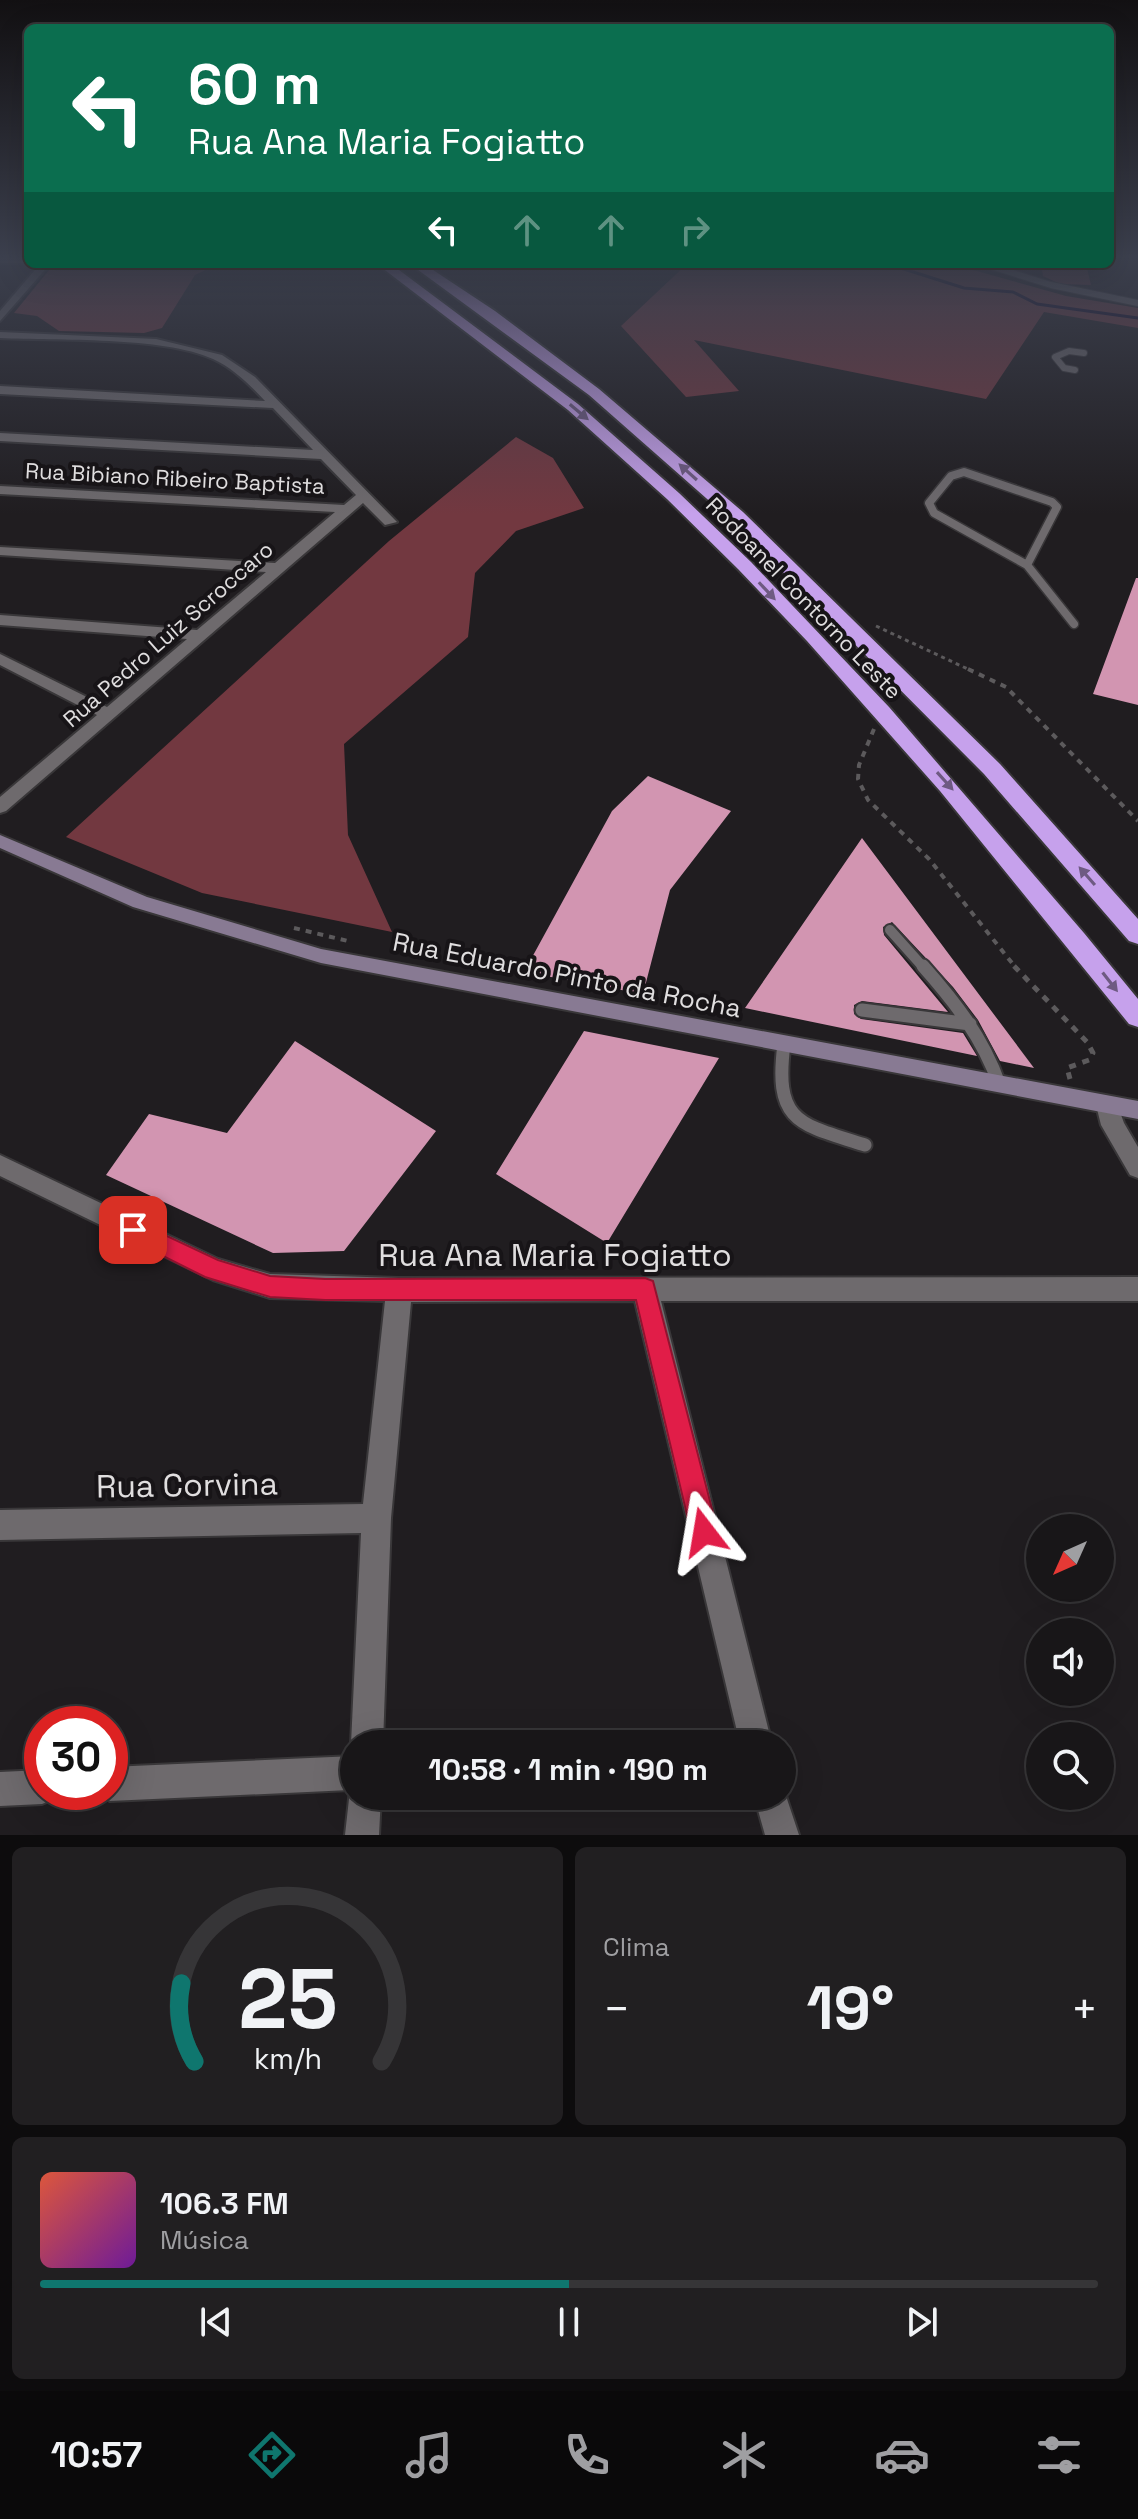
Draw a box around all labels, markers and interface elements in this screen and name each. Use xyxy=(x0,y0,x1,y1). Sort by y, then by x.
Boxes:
text: 60 m xyxy=(188,49,321,120)
icon: left xyxy=(56,56,160,160)
text: Rua Ana Maria Fogiatto xyxy=(188,119,586,165)
icon: left xyxy=(421,208,465,252)
icon: ahead xyxy=(505,208,549,252)
icon: ahead xyxy=(589,208,633,252)
icon: right xyxy=(673,208,717,252)
one-way arrow xyxy=(569,404,589,420)
street label: Rua Bibiano Ribeiro Baptista xyxy=(24,456,326,500)
one-way arrow xyxy=(679,464,699,481)
street label: Rodoanel Contorno Leste xyxy=(700,491,908,705)
street label: Rua Pedro Luiz Scroccaro xyxy=(57,535,279,733)
one-way arrow xyxy=(758,582,776,601)
one-way arrow xyxy=(936,771,953,791)
one-way arrow xyxy=(1079,866,1096,886)
street label: Rua Eduardo Pinto da Rocha xyxy=(390,925,744,1025)
one-way arrow xyxy=(1101,972,1118,992)
pin xyxy=(99,1196,167,1264)
icon: arrive xyxy=(111,1208,155,1252)
street label: Rua Ana Maria Fogiatto xyxy=(378,1235,732,1275)
street label: Rua Corvina xyxy=(96,1463,278,1507)
position arrow xyxy=(662,1490,746,1574)
north arrow xyxy=(1026,1514,1114,1602)
map controls xyxy=(1026,1514,1114,1810)
button: sound xyxy=(1026,1618,1114,1706)
speed limit sign: 30 xyxy=(24,1706,128,1810)
button: search xyxy=(1026,1722,1114,1810)
text: 10:58 · 1 min · 190 m xyxy=(428,1750,708,1789)
text: Clima xyxy=(603,1930,670,1964)
text: 25 xyxy=(238,1946,337,2052)
text: 19° xyxy=(807,1970,894,2047)
text: − xyxy=(603,1981,630,2037)
text: + xyxy=(1071,1981,1098,2037)
text: km/h xyxy=(253,2041,322,2077)
text: 106.3 FM xyxy=(160,2184,289,2223)
text: Música xyxy=(160,2223,249,2257)
icon: previous xyxy=(194,2300,238,2344)
icon: pause xyxy=(547,2300,591,2344)
icon: next xyxy=(900,2300,944,2344)
icon: directions xyxy=(244,2427,300,2483)
icon: music xyxy=(401,2427,457,2483)
icon: phone xyxy=(559,2427,615,2483)
icon: climate xyxy=(716,2427,772,2483)
icon: car xyxy=(874,2427,930,2483)
icon: filters xyxy=(1031,2427,1087,2483)
text: 10:57 xyxy=(51,2432,142,2478)

